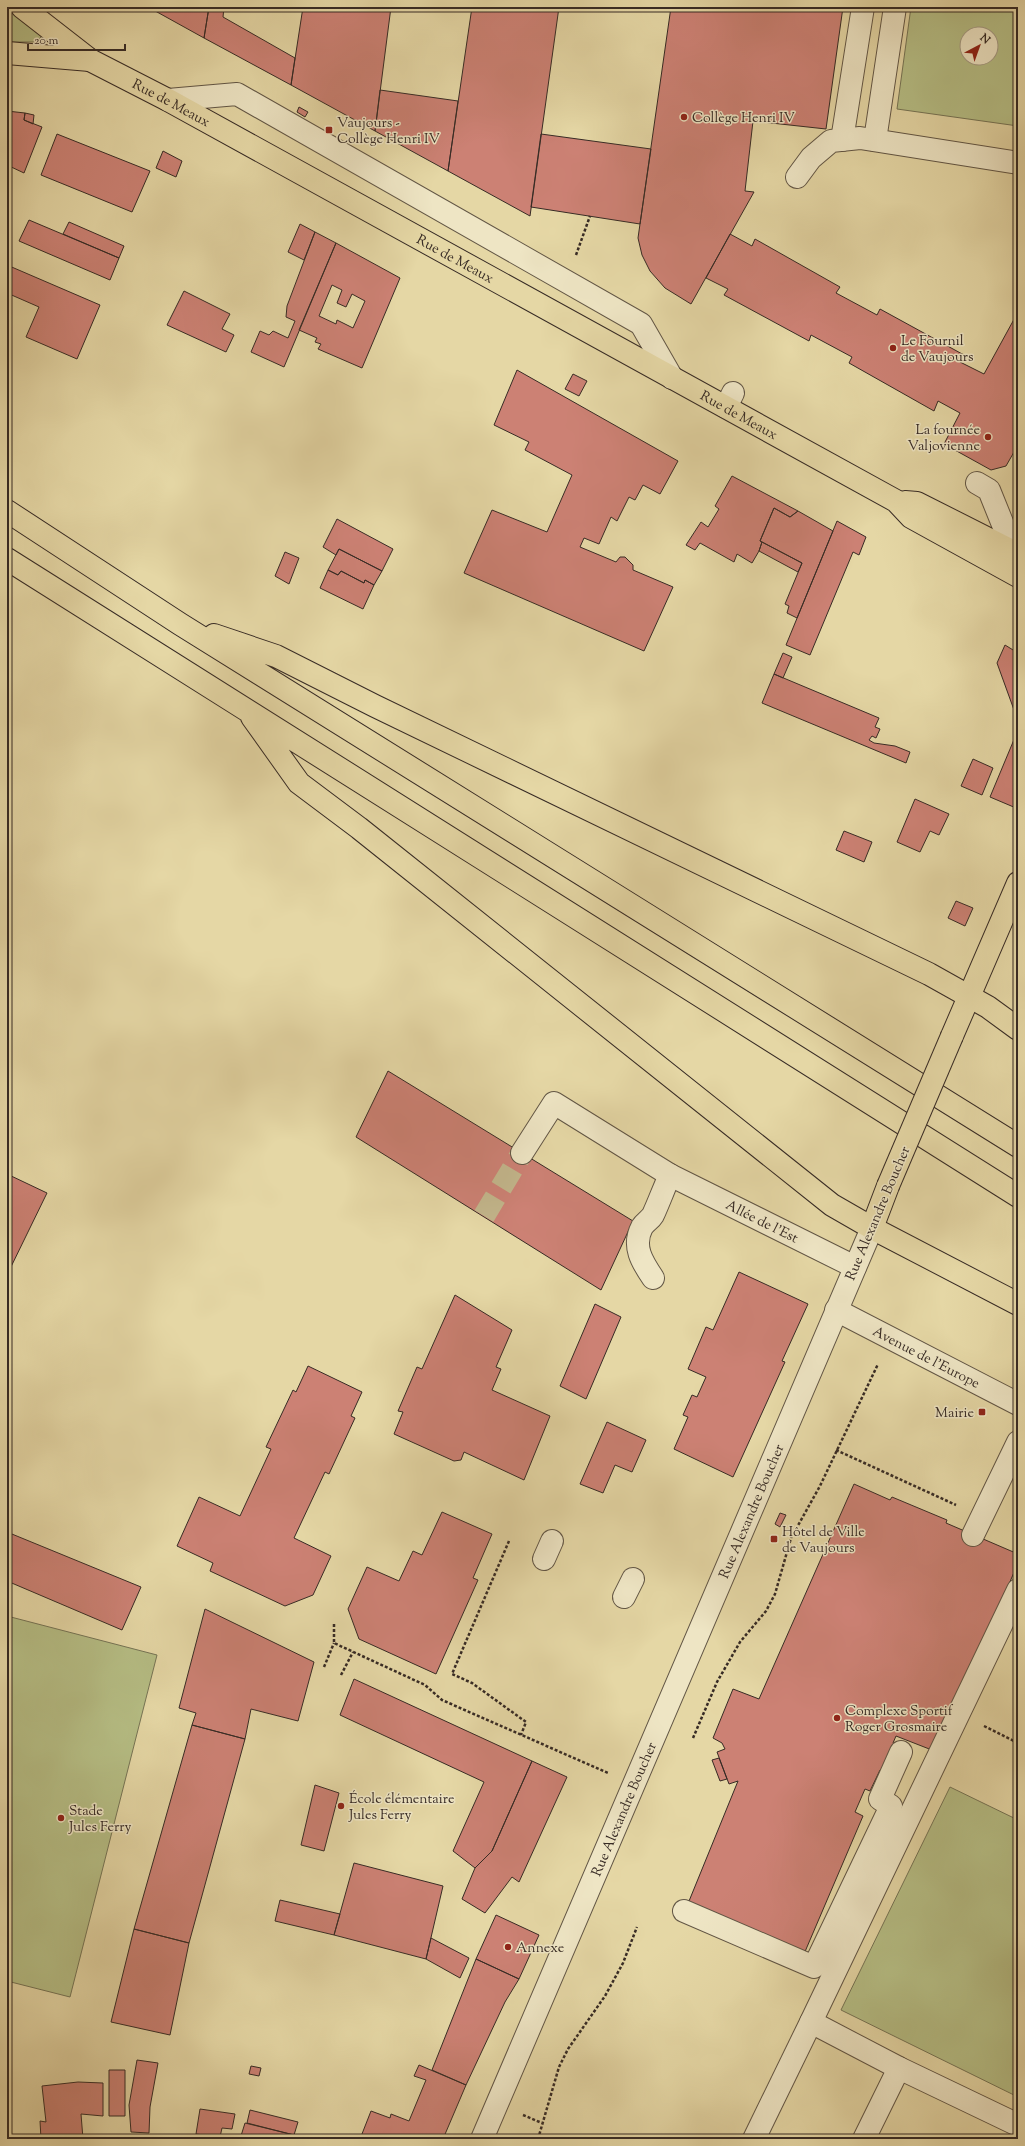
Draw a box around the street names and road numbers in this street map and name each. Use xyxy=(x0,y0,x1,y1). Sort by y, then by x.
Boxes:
street label: Rue de Meaux xyxy=(128,75,213,133)
street label: Rue de Meaux xyxy=(412,231,497,290)
street label: Rue de Meaux xyxy=(696,387,781,446)
street label: Rue Alexandre Boucher xyxy=(841,1143,917,1284)
street label: Allée de l'Est xyxy=(722,1196,801,1249)
street label: Avenue de l'Europe xyxy=(869,1323,983,1395)
street label: Rue Alexandre Boucher xyxy=(715,1441,791,1582)
street label: Rue Alexandre Boucher xyxy=(588,1739,663,1880)

